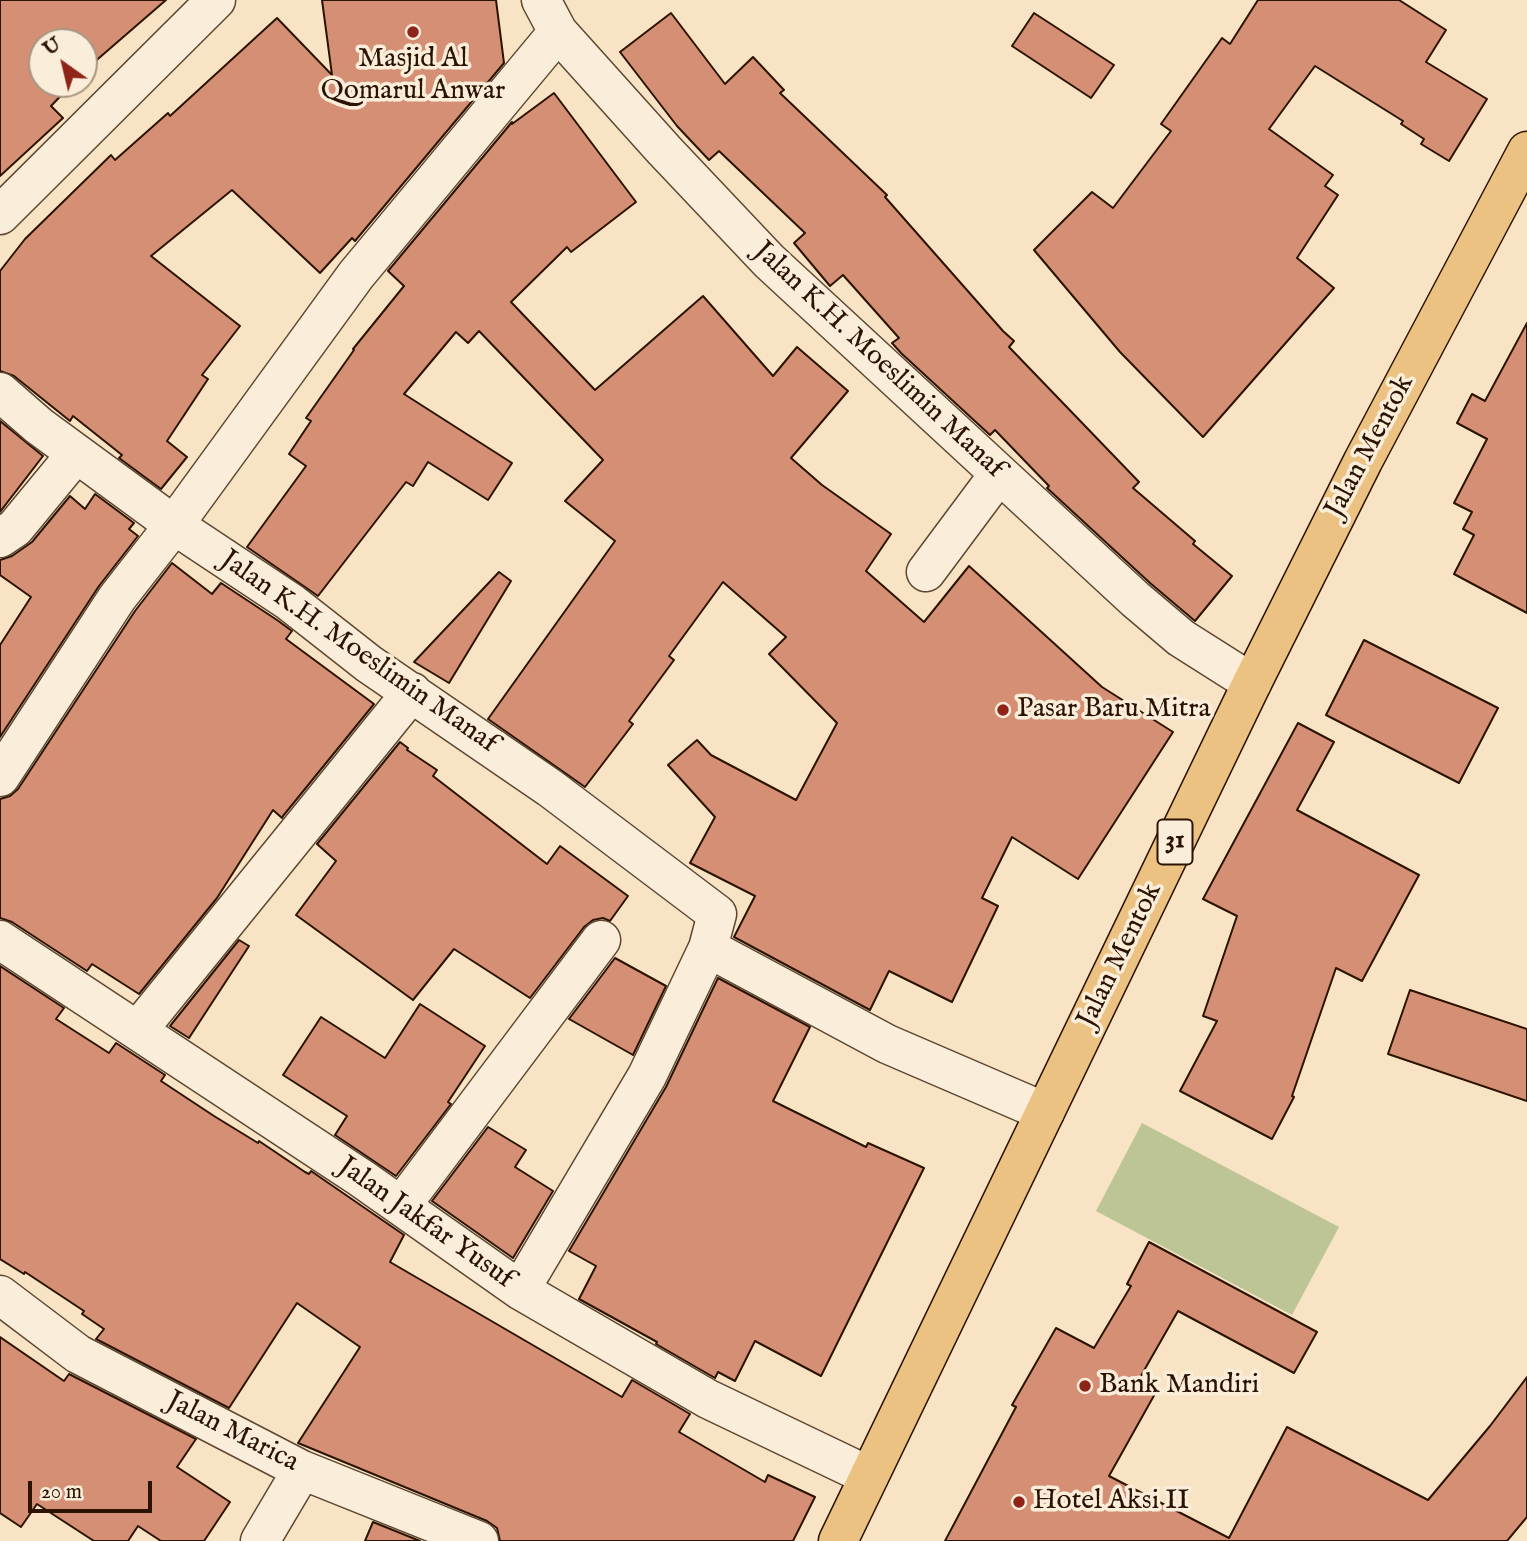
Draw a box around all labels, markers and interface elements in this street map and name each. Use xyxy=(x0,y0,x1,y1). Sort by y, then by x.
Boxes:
marker: Masjid Al Qomarul Anwar xyxy=(405,24,421,40)
north arrow xyxy=(28,28,98,98)
text: U xyxy=(39,33,66,62)
place label: Masjid Al Qomarul Anwar xyxy=(321,43,505,109)
street label: Jalan K.H. Moeslimin Manaf xyxy=(746,236,1010,486)
street label: Jalan Mentok xyxy=(1319,370,1423,524)
street label: Jalan K.H. Moeslimin Manaf xyxy=(213,544,503,762)
place label: Pasar Baru Mitra xyxy=(1017,693,1211,727)
marker: Pasar Baru Mitra xyxy=(995,702,1011,718)
road number: 31 xyxy=(1158,820,1192,864)
street label: Jalan Mentok xyxy=(1072,878,1170,1034)
street label: Jalan Jakfar Yusuf xyxy=(331,1151,519,1297)
place label: Bank Mandiri xyxy=(1099,1369,1259,1403)
marker: Bank Mandiri xyxy=(1077,1378,1093,1394)
street label: Jalan Marica xyxy=(160,1385,304,1481)
scale bar xyxy=(32,1468,156,1512)
text: 20 m xyxy=(41,1479,82,1506)
place label: Hotel Aksi II xyxy=(1033,1485,1189,1519)
marker: Hotel Aksi II xyxy=(1011,1494,1027,1510)

